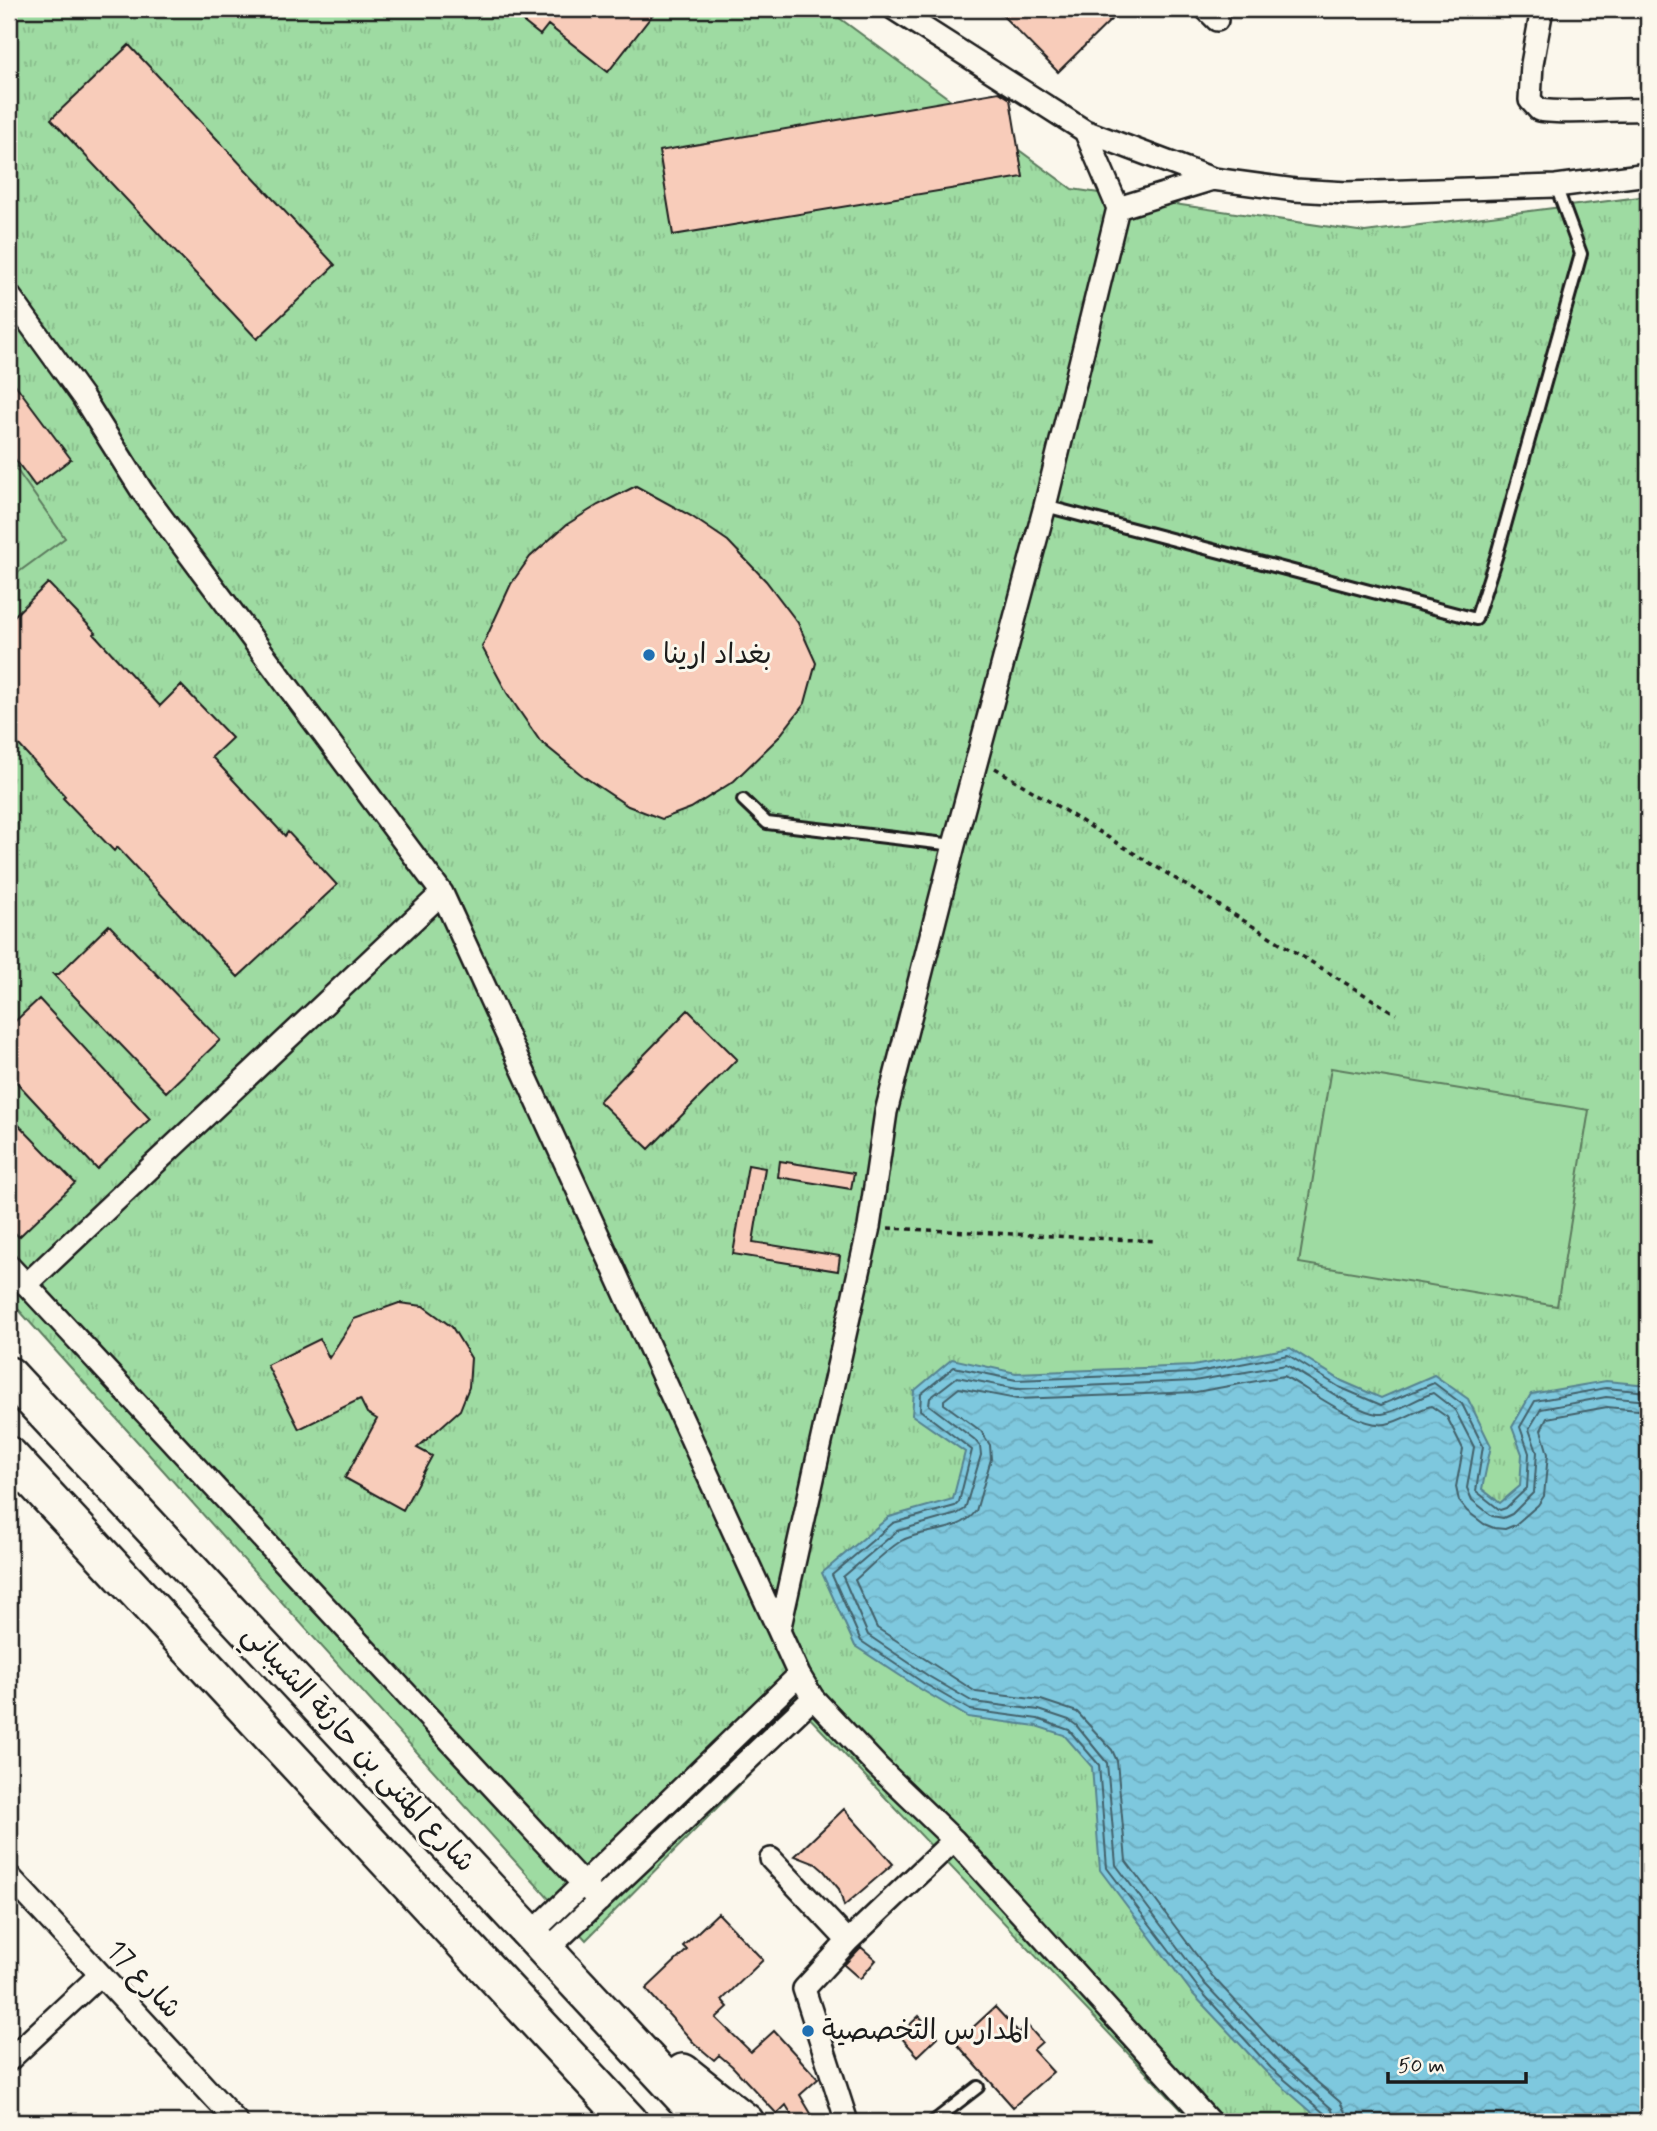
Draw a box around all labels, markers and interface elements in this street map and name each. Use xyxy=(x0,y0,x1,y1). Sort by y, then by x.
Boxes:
place label: بغداد ارينا xyxy=(663,637,772,674)
marker: بغداد ارينا xyxy=(641,647,657,663)
street label: شارع المثنى بن حارثة الشيباني xyxy=(230,1617,483,1884)
street label: شارع 17 xyxy=(97,1933,189,2027)
place label: المدارس التخصصية xyxy=(822,2013,1030,2050)
marker: المدارس التخصصية xyxy=(800,2023,816,2039)
scale bar xyxy=(1388,2040,1526,2084)
text: 50 m xyxy=(1398,2052,1445,2080)

